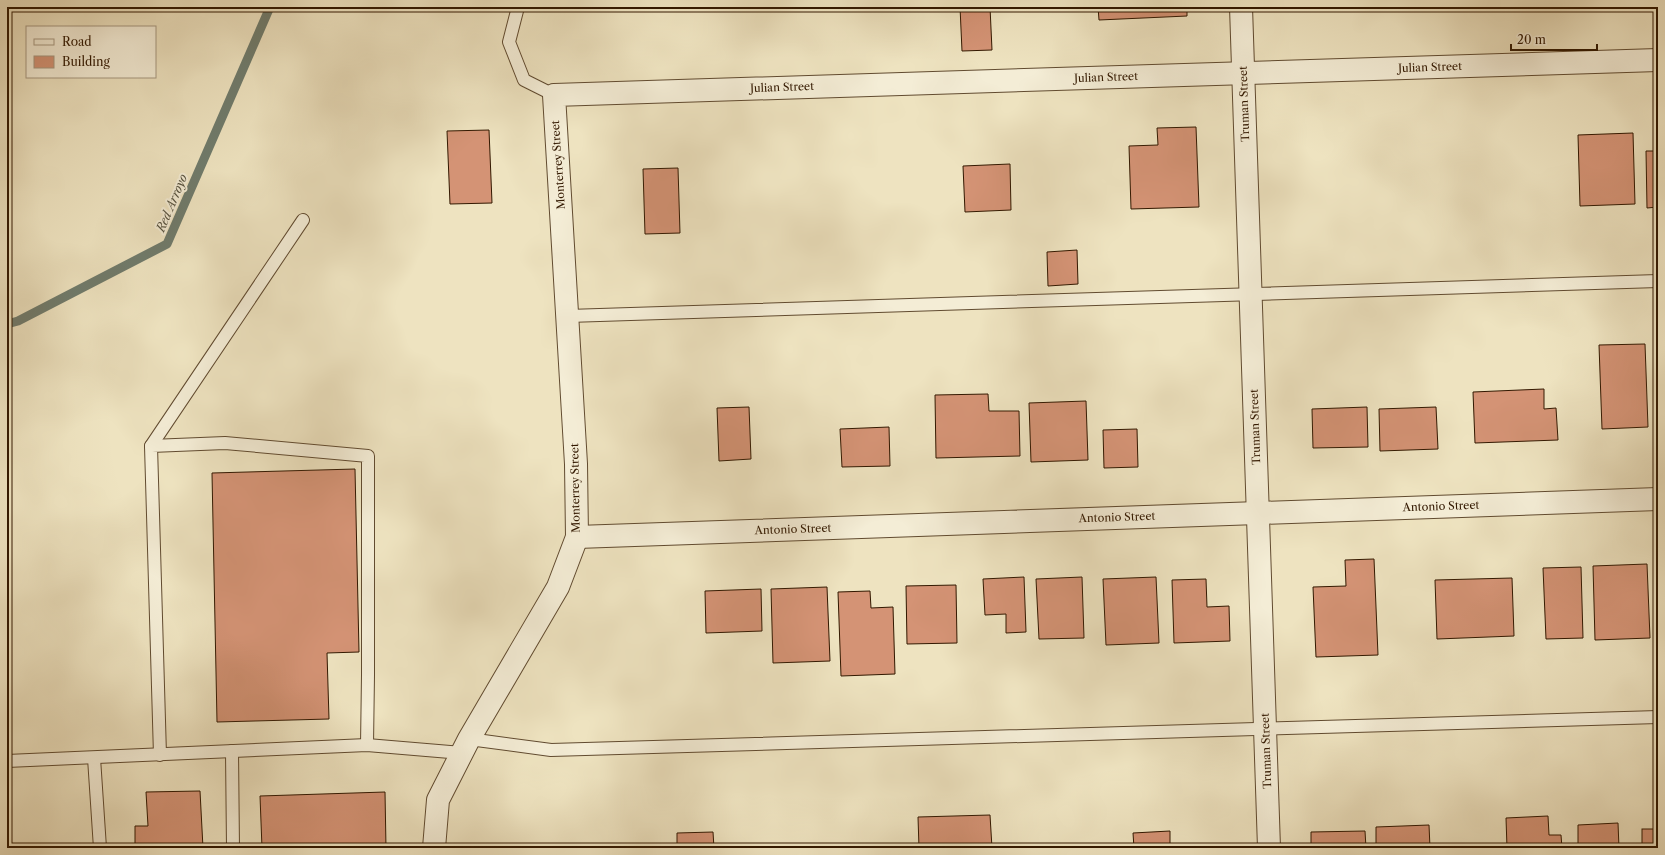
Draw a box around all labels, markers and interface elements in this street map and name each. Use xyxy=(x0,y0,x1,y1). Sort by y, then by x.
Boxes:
legend xyxy=(26,26,156,78)
scale bar xyxy=(1511,26,1597,52)
text: 20 m xyxy=(1517,32,1546,47)
text: Road xyxy=(62,34,92,49)
text: Building xyxy=(62,54,110,69)
street label: Julian Street xyxy=(1396,59,1462,75)
street label: Truman Street xyxy=(1236,66,1252,142)
street label: Julian Street xyxy=(1072,69,1138,85)
street label: Julian Street xyxy=(748,79,814,95)
street label: Monterrey Street xyxy=(548,120,568,210)
water label: Red Arroyo xyxy=(152,171,191,235)
street label: Truman Street xyxy=(1247,389,1263,465)
street label: Monterrey Street xyxy=(567,443,583,533)
street label: Antonio Street xyxy=(1401,498,1480,514)
street label: Antonio Street xyxy=(1077,509,1156,525)
street label: Antonio Street xyxy=(753,521,832,537)
street label: Truman Street xyxy=(1258,713,1274,789)

